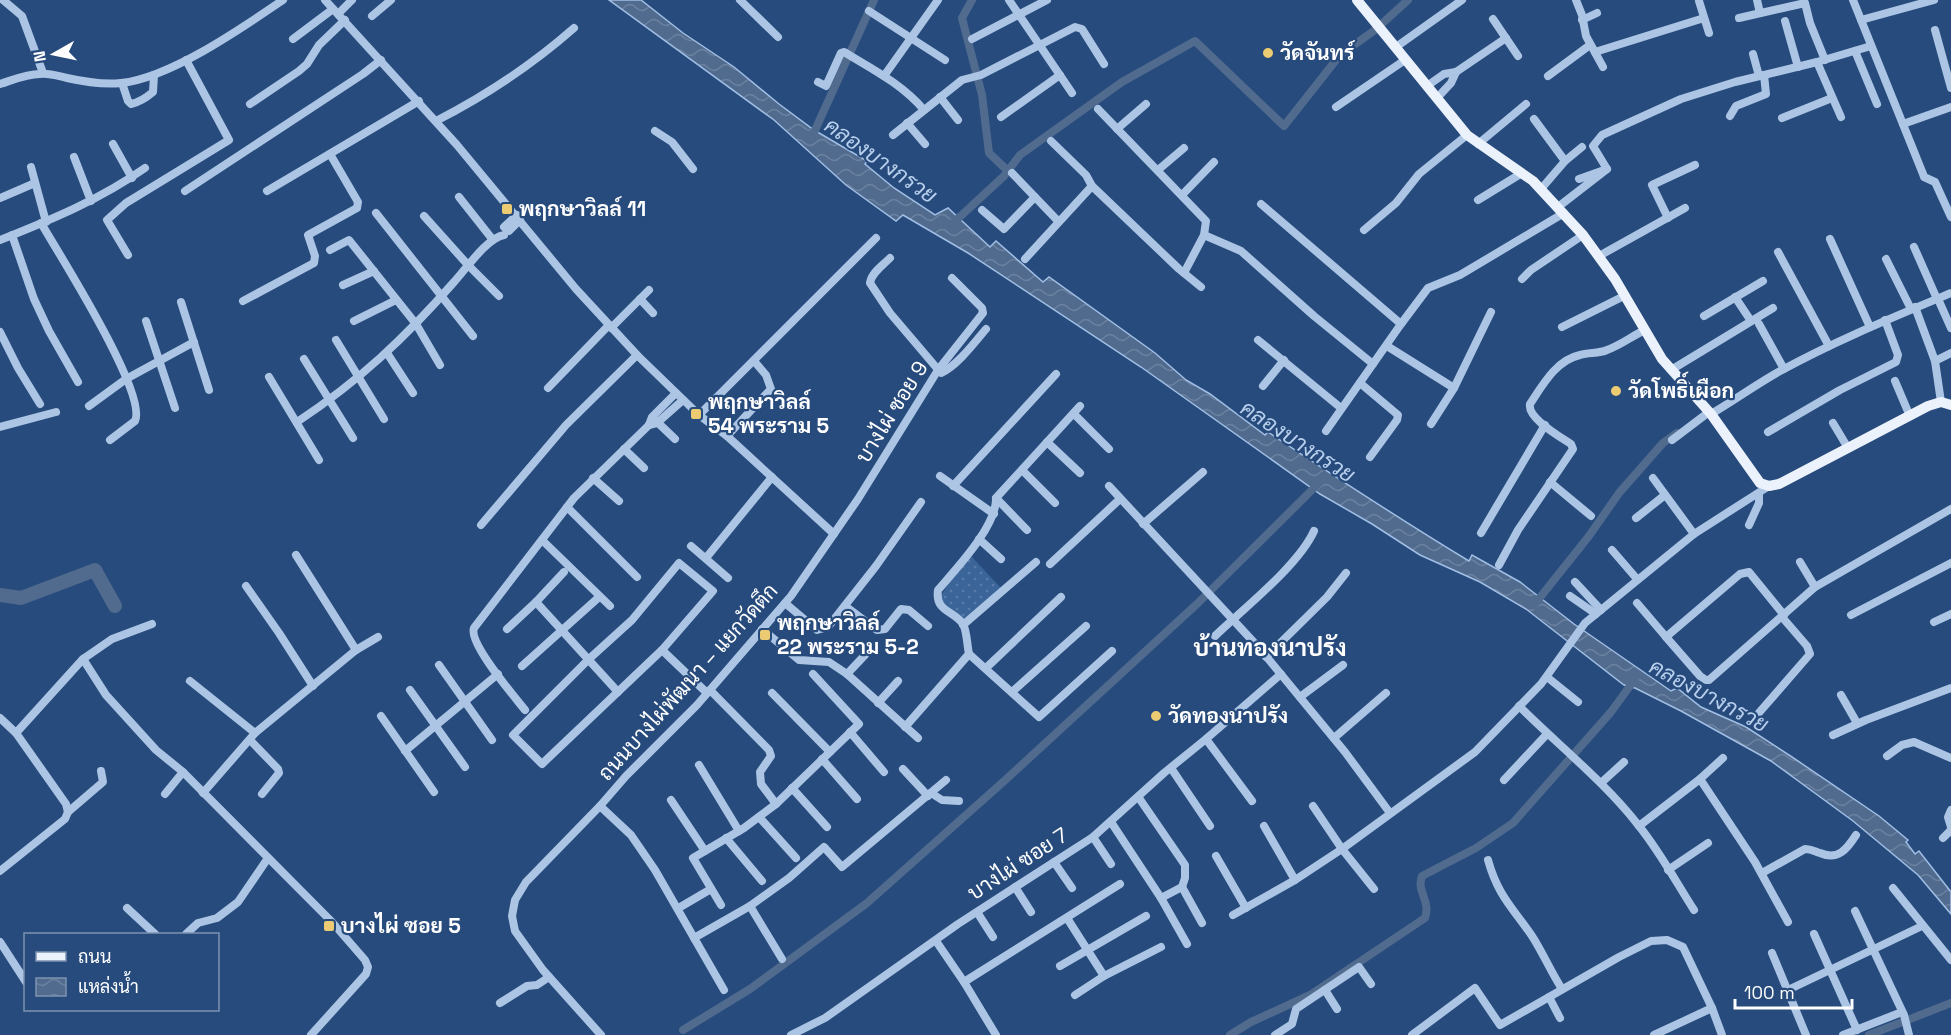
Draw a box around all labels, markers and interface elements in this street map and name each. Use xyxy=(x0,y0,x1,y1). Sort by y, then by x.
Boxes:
north arrow xyxy=(24,24,84,84)
place label: วัดจันทร์ xyxy=(1280,39,1356,66)
marker: วัดจันทร์ xyxy=(1261,46,1275,60)
text: N xyxy=(28,49,51,63)
water label: คลองบางกรวย xyxy=(819,111,943,209)
place label: พฤกษาวิลล์ 11 xyxy=(519,195,646,222)
marker: พฤกษาวิลล์ 11 xyxy=(500,202,514,216)
street label: บางไผ่ ซอย 9 xyxy=(850,356,934,468)
place label: วัดโพธิ์เผือก xyxy=(1628,371,1734,404)
marker: วัดโพธิ์เผือก xyxy=(1609,384,1623,398)
place label: พฤกษาวิลล์ 54 พระราม 5 xyxy=(708,388,829,439)
water label: คลองบางกรวย xyxy=(1235,394,1361,489)
marker: พฤกษาวิลล์ 54 พระราม 5 xyxy=(689,407,703,421)
street label: ถนนบางไผ่พัฒนา – แยกวัดตึก xyxy=(592,577,783,786)
place label: พฤกษาวิลล์ 22 พระราม 5-2 xyxy=(777,609,919,660)
marker: พฤกษาวิลล์ 22 พระราม 5-2 xyxy=(758,628,772,642)
district label: บ้านทองนาปรัง xyxy=(1193,632,1347,663)
water label: คลองบางกรวย xyxy=(1645,652,1774,738)
place label: วัดทองนาปรัง xyxy=(1168,702,1288,729)
marker: วัดทองนาปรัง xyxy=(1149,709,1163,723)
street label: บางไผ่ ซอย 7 xyxy=(962,821,1073,906)
place label: บางไผ่ ซอย 5 xyxy=(341,912,461,939)
marker: บางไผ่ ซอย 5 xyxy=(322,919,336,933)
legend xyxy=(24,933,219,1011)
text: ถนน xyxy=(78,945,111,968)
text: แหล่งน้ำ xyxy=(78,971,139,998)
scale bar xyxy=(1735,972,1852,1010)
text: 100 m xyxy=(1744,981,1795,1004)

